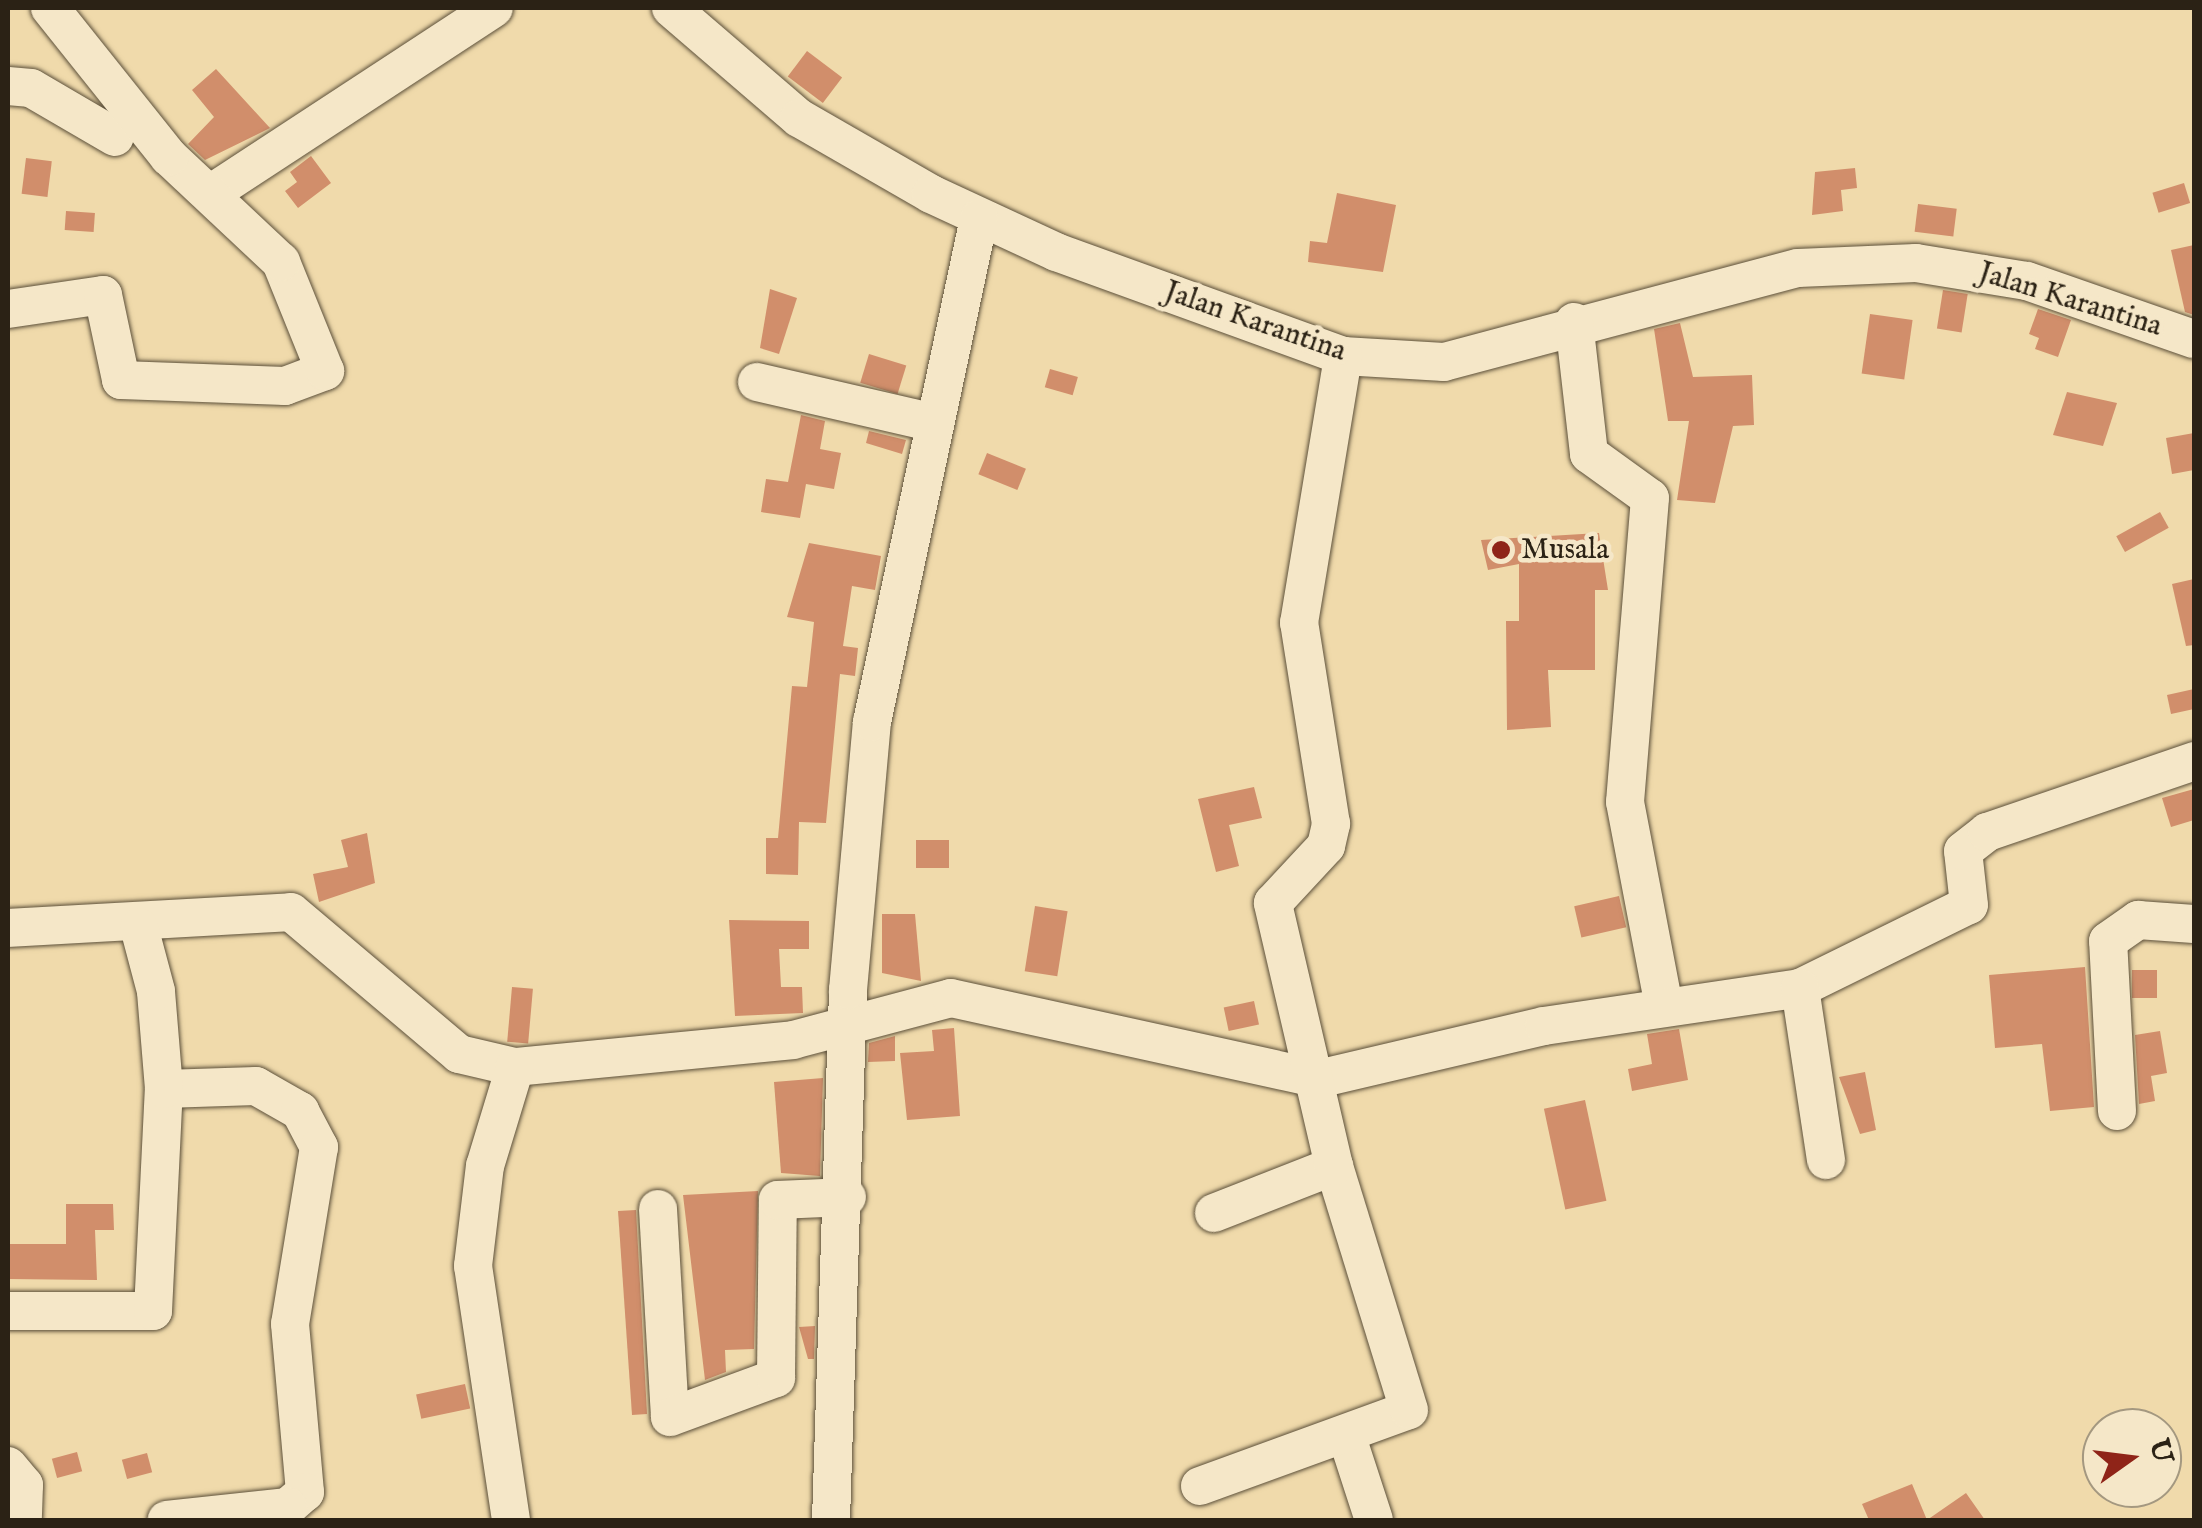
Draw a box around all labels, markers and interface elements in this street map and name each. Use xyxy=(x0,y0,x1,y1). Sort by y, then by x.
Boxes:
street label: Jalan Karantina xyxy=(1974,255,2166,345)
street label: Jalan Karantina xyxy=(1159,274,1351,370)
place label: Musala xyxy=(1521,532,1609,568)
marker: Musala xyxy=(1490,539,1512,561)
north arrow xyxy=(2082,1408,2182,1508)
text: U xyxy=(2140,1435,2180,1467)

